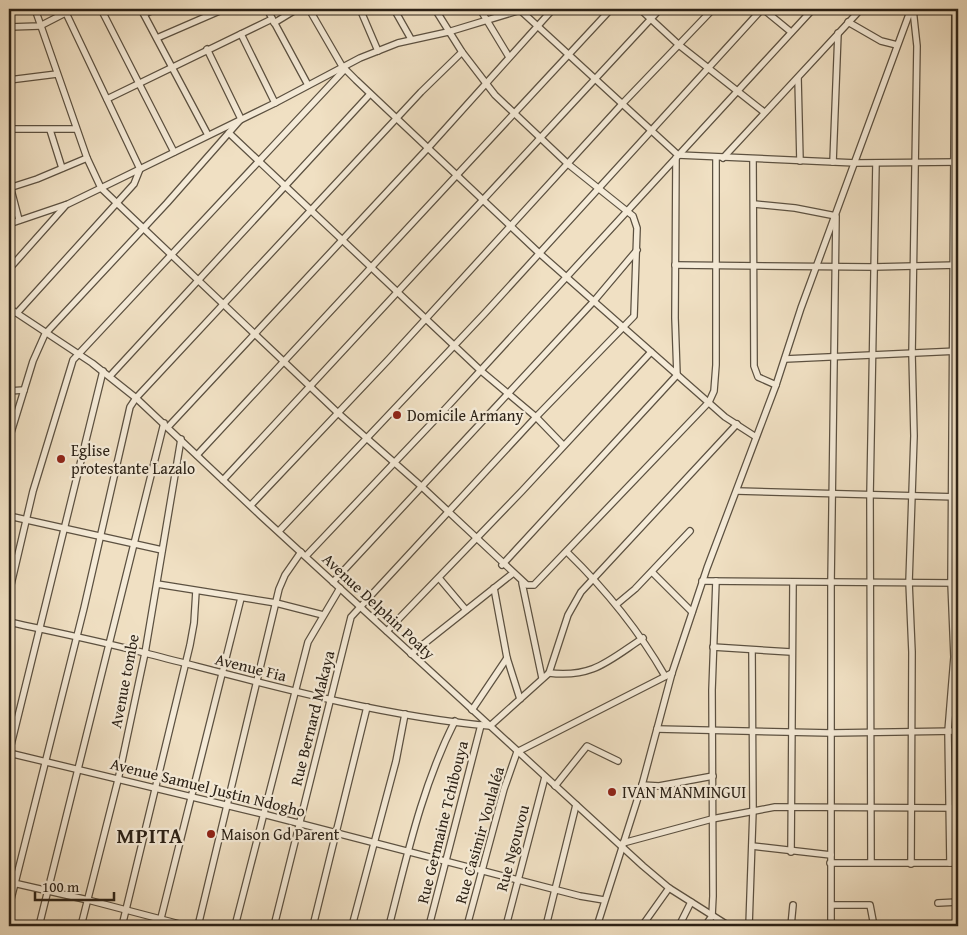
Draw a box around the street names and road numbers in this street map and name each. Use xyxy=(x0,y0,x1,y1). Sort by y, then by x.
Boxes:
street label: Avenue Delphin Poaty xyxy=(317,547,441,665)
street label: Avenue tombe xyxy=(103,632,145,730)
street label: Avenue Fia xyxy=(213,647,290,688)
street label: Rue Bernard Makaya xyxy=(284,647,341,788)
street label: Rue Germaine Tchibouya xyxy=(410,738,474,906)
street label: Avenue Samuel Justin Ndogho xyxy=(108,751,308,823)
street label: Rue Casimir Voulaléa xyxy=(448,763,510,906)
street label: Rue Ngouvou xyxy=(489,802,535,894)

